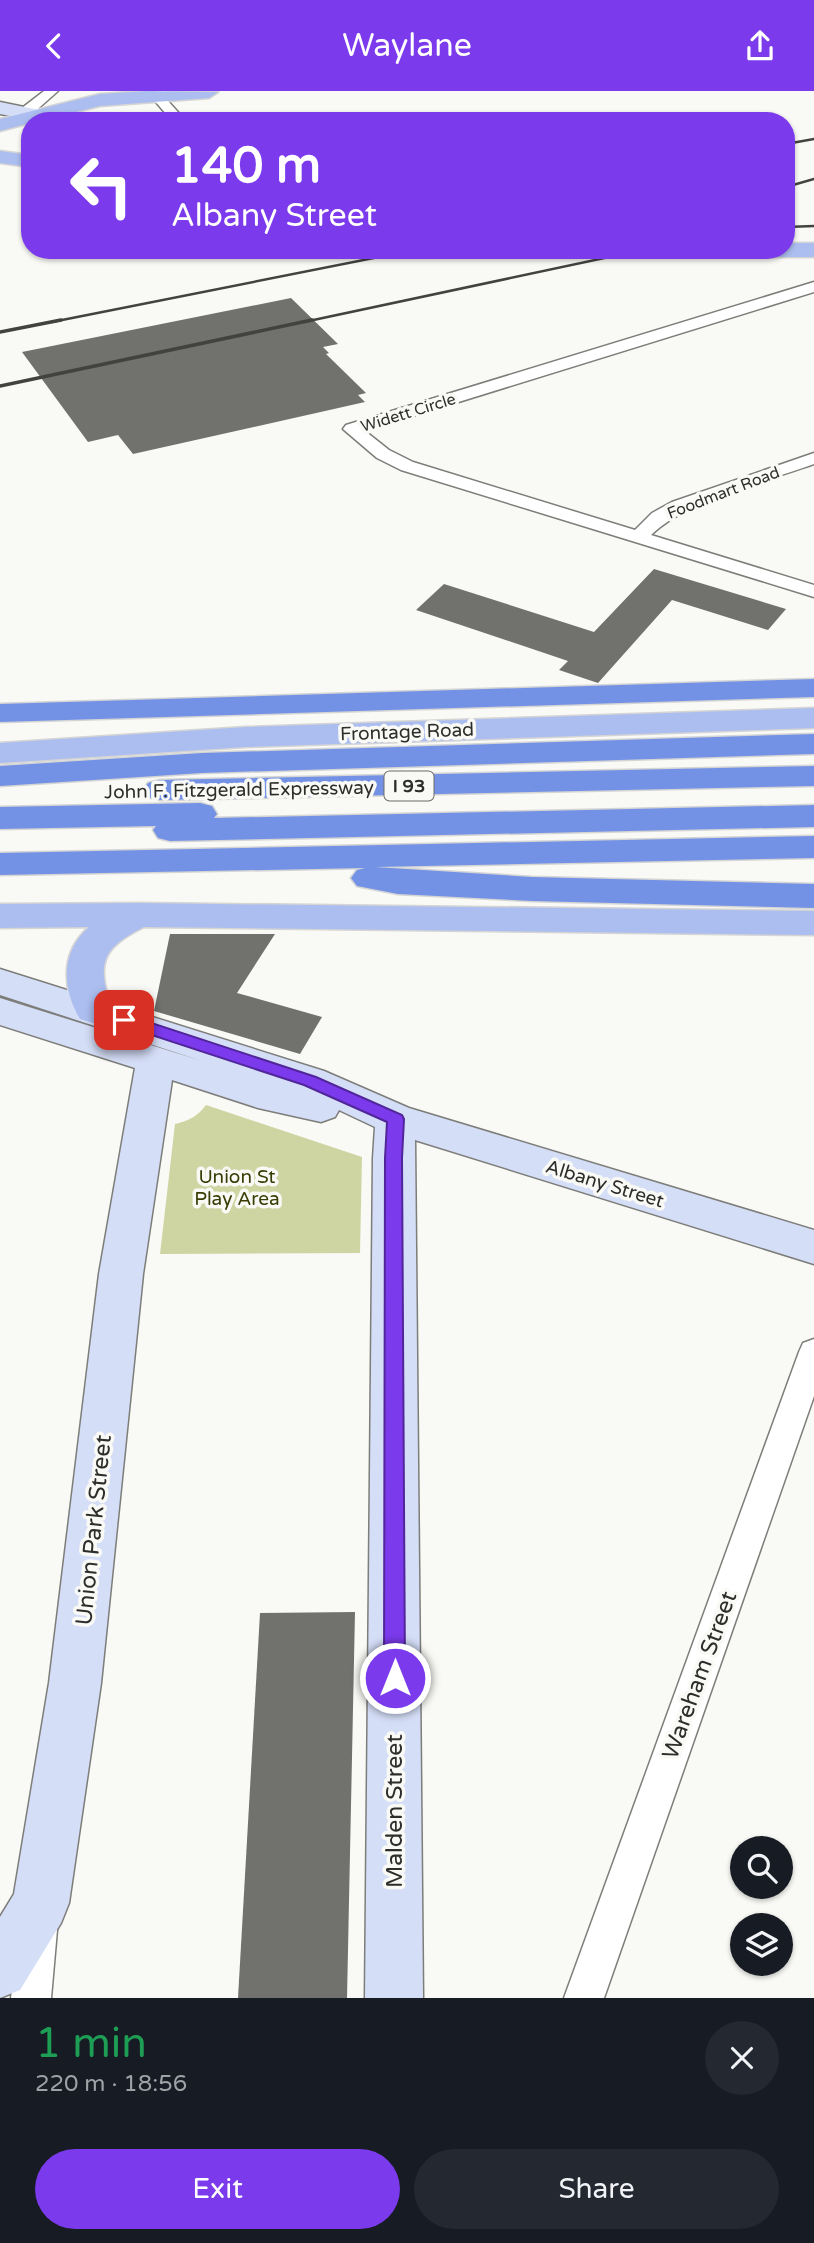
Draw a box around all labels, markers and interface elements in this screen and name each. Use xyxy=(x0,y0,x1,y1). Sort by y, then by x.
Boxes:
icon: back xyxy=(35,27,73,65)
text: Waylane xyxy=(342,27,472,65)
icon: share xyxy=(741,27,779,65)
text: 140 m xyxy=(171,137,321,196)
icon: left xyxy=(56,140,147,231)
text: Albany Street xyxy=(171,197,377,235)
street label: Widett Circle xyxy=(358,389,458,437)
street label: Foodmart Road xyxy=(664,462,782,524)
street label: Frontage Road xyxy=(340,719,475,745)
road number: I 93 xyxy=(384,771,434,801)
street label: John F. Fitzgerald Expressway xyxy=(104,777,374,803)
pin xyxy=(94,990,154,1050)
icon: arrive xyxy=(105,1001,143,1039)
street label: Albany Street xyxy=(543,1156,666,1212)
park label: Union St Play Area xyxy=(194,1166,280,1210)
street label: Union Park Street xyxy=(70,1433,118,1627)
street label: Wareham Street xyxy=(657,1587,743,1763)
position arrow xyxy=(358,1641,432,1715)
street label: Malden Street xyxy=(381,1734,409,1888)
map controls xyxy=(730,1836,793,1976)
button: search xyxy=(730,1836,793,1899)
button: layers xyxy=(730,1913,793,1976)
text: 1 min xyxy=(35,2018,147,2069)
button: close xyxy=(705,2021,779,2095)
text: 220 m · 18:56 xyxy=(35,2070,187,2098)
button: Exit xyxy=(35,2149,400,2229)
button: Share xyxy=(414,2149,779,2229)

